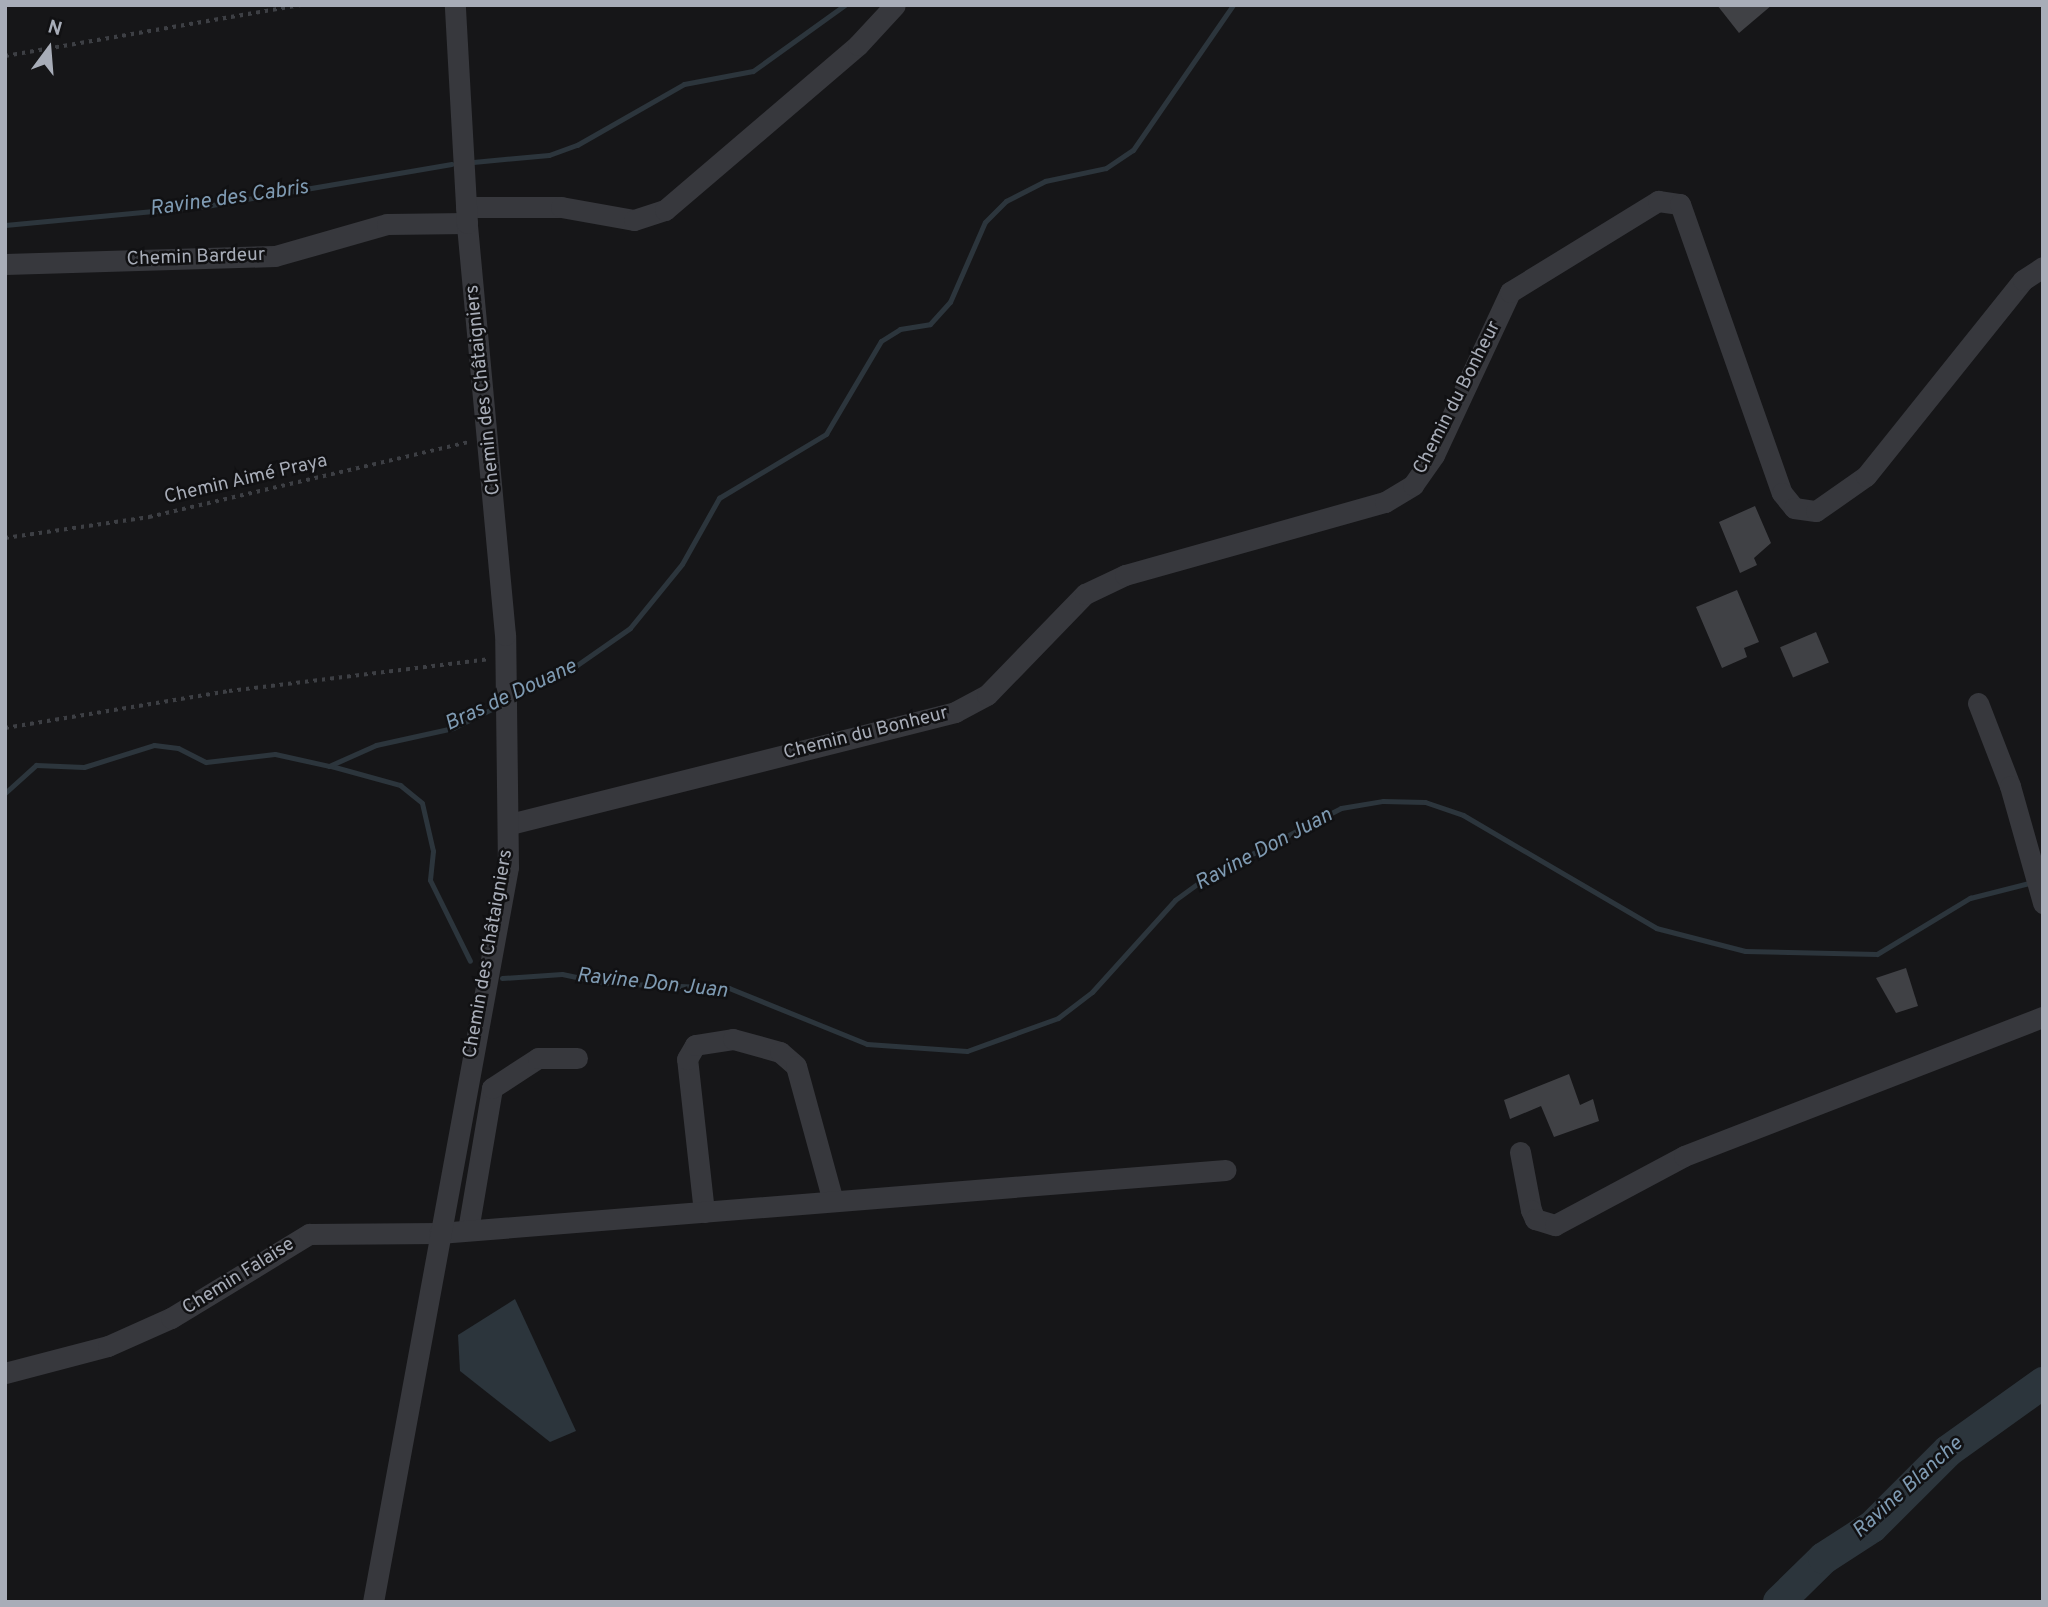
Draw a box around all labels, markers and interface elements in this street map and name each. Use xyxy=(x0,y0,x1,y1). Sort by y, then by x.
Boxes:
north arrow xyxy=(14,14,84,84)
text: N xyxy=(45,15,65,42)
water label: Ravine des Cabris xyxy=(148,175,310,223)
street label: Chemin Bardeur xyxy=(126,244,266,272)
street label: Chemin des Châtaigniers xyxy=(462,284,506,496)
street label: Chemin du Bonheur xyxy=(1410,318,1506,478)
street label: Chemin Aimé Praya xyxy=(162,450,330,510)
water label: Bras de Douane xyxy=(441,655,581,737)
street label: Chemin du Bonheur xyxy=(781,703,951,765)
water label: Ravine Don Juan xyxy=(1191,803,1337,897)
street label: Chemin des Châtaigniers xyxy=(459,848,519,1060)
water label: Ravine Don Juan xyxy=(575,964,729,1004)
street label: Chemin Falaise xyxy=(179,1234,299,1320)
water label: Ravine Blanche xyxy=(1848,1432,1968,1544)

